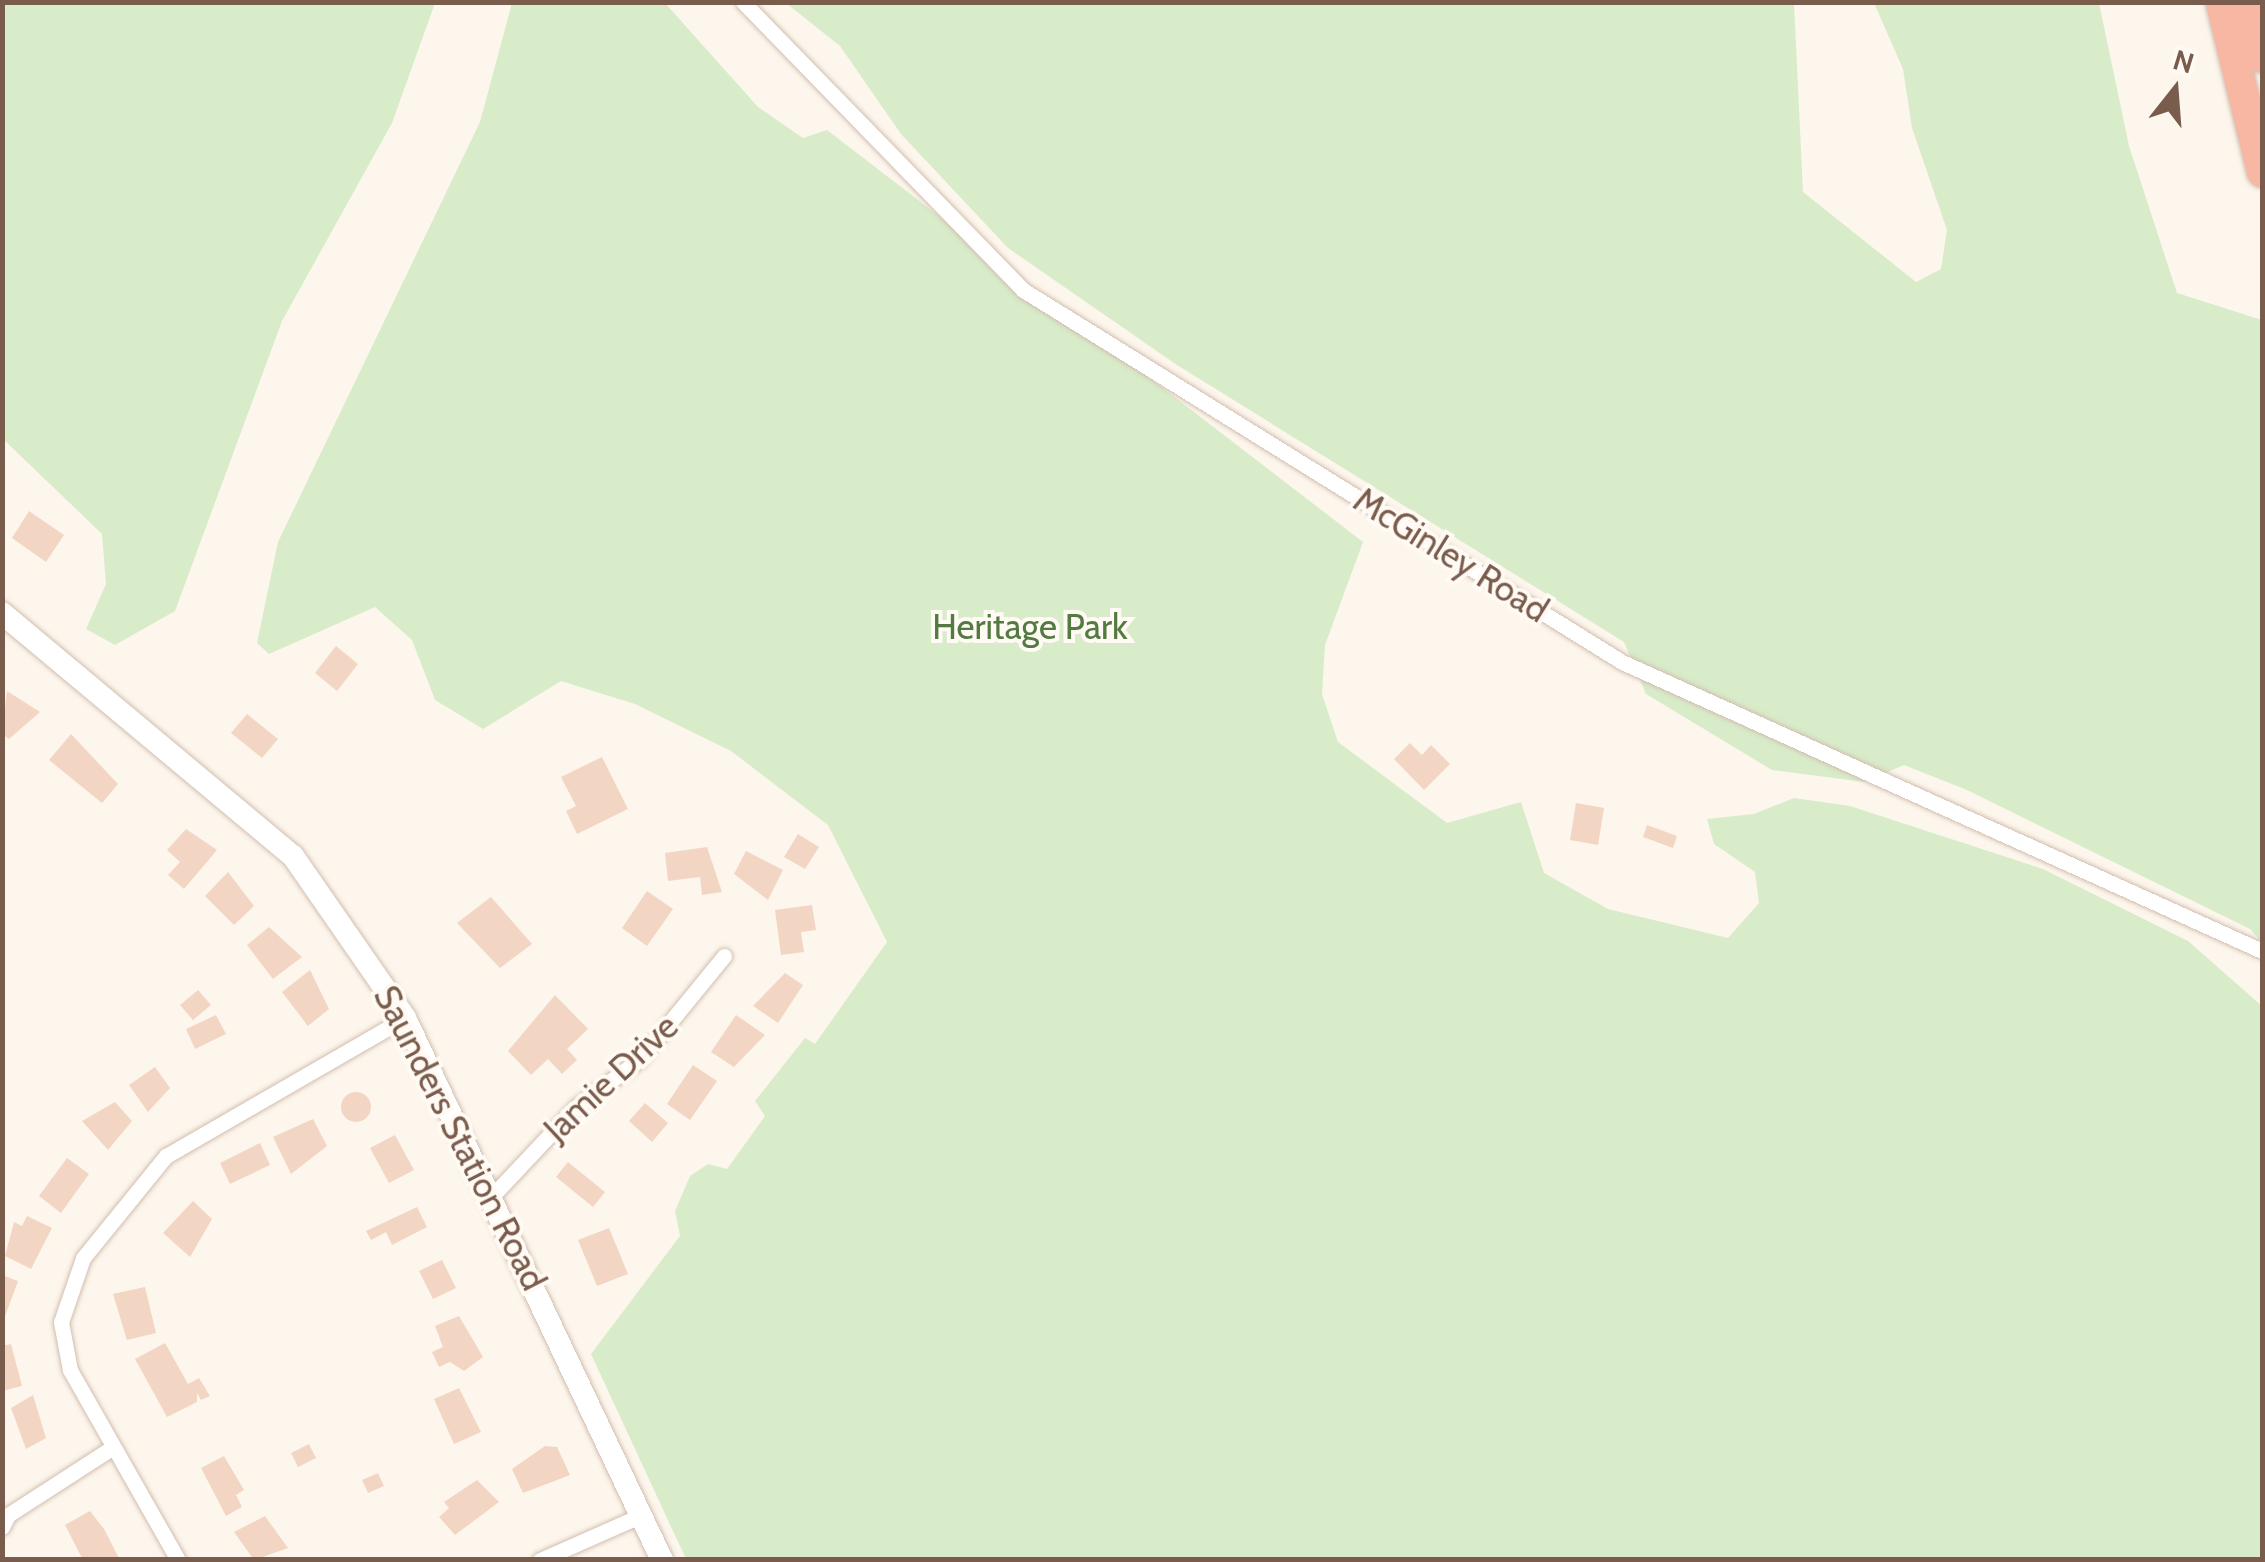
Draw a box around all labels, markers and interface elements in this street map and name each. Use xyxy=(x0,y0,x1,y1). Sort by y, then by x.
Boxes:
north arrow xyxy=(2125,40,2225,140)
text: N xyxy=(2169,42,2198,80)
street label: McGinley Road xyxy=(1346,479,1556,631)
park label: Heritage Park xyxy=(932,606,1128,648)
street label: Saunders Station Road xyxy=(365,979,555,1297)
street label: Jamie Drive xyxy=(535,1005,687,1151)

